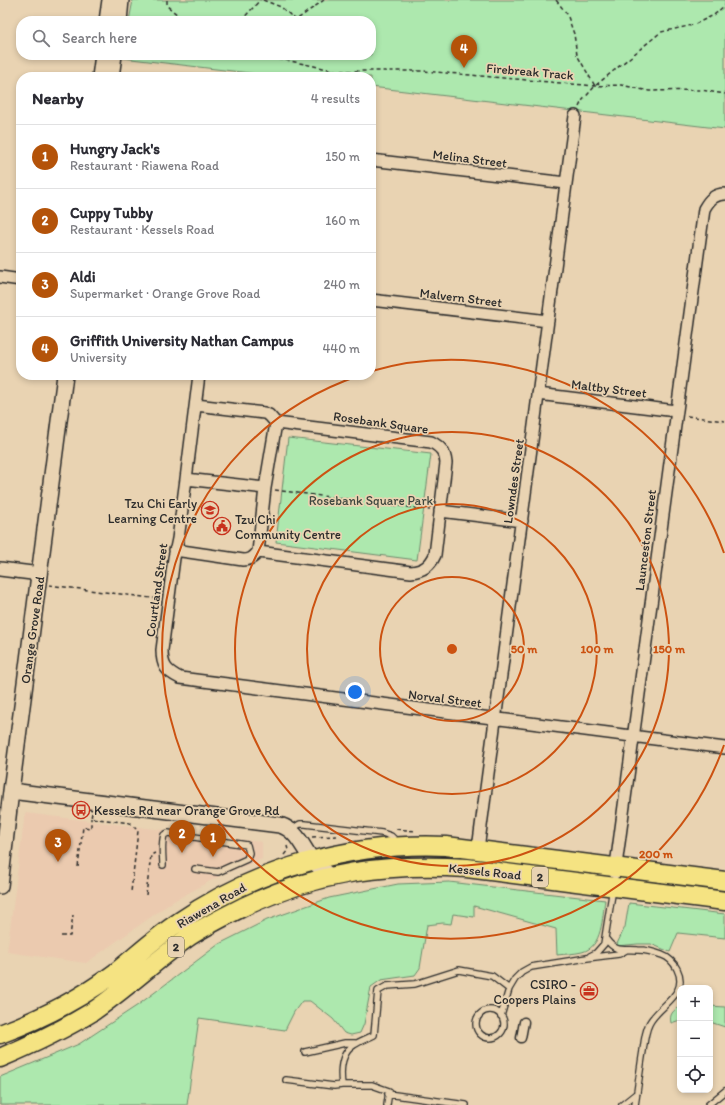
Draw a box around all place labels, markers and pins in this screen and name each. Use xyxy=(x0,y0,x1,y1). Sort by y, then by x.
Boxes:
pin: 4 xyxy=(451,35,477,68)
place label: Tzu Chi Early Learning Centre xyxy=(108,496,197,526)
school or university icon: Tzu Chi Early Learning Centre xyxy=(200,500,220,520)
place label: Tzu Chi Community Centre xyxy=(235,512,341,542)
public building icon: Tzu Chi Community Centre xyxy=(212,516,232,536)
centre of rings xyxy=(445,642,459,656)
bus stop icon: Kessels Rd near Orange Grove Rd xyxy=(71,800,91,820)
place label: Kessels Rd near Orange Grove Rd xyxy=(94,803,280,818)
pin: 2 xyxy=(169,820,195,853)
pin: 1 xyxy=(200,824,226,857)
pin: 3 xyxy=(45,829,71,862)
place label: CSIRO - Coopers Plains xyxy=(494,977,576,1007)
office icon: CSIRO - Coopers Plains xyxy=(579,981,599,1001)

